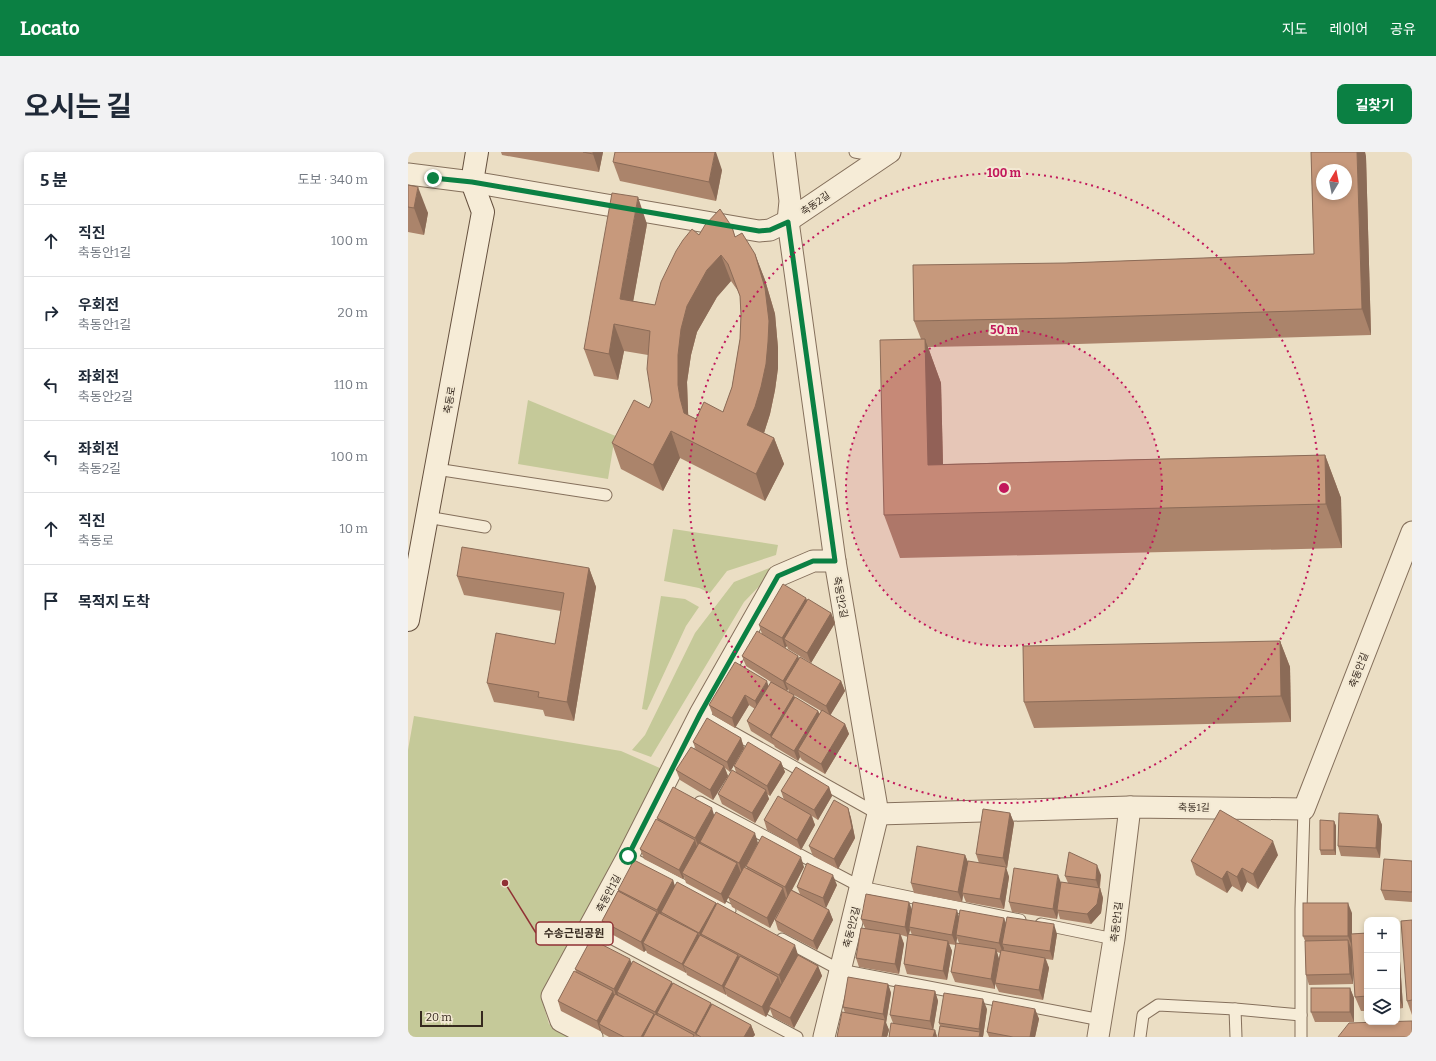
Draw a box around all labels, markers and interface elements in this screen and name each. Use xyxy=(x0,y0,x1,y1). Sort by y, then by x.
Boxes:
text: Locato xyxy=(20,17,80,40)
text: 지도 xyxy=(1282,21,1308,38)
text: 레이어 xyxy=(1330,21,1368,38)
text: 공유 xyxy=(1390,21,1416,38)
button: 길찾기 xyxy=(1337,84,1412,124)
text: 오시는 길 xyxy=(24,90,132,123)
north arrow xyxy=(1316,164,1352,200)
text: 100 m xyxy=(987,166,1022,180)
route end xyxy=(424,169,442,187)
text: 5 분 xyxy=(40,170,68,191)
text: 도보 · 340 m xyxy=(298,172,368,187)
street label: 축동2길 xyxy=(799,189,833,218)
text: 직진 xyxy=(78,224,106,242)
icon: ahead xyxy=(40,230,62,252)
text: 100 m xyxy=(331,233,368,248)
text: 축동안1길 xyxy=(78,245,131,260)
text: 우회전 xyxy=(78,296,119,314)
icon: right xyxy=(40,302,62,324)
text: 20 m xyxy=(338,305,368,320)
text: 축동안1길 xyxy=(78,317,131,332)
text: 50 m xyxy=(990,323,1018,337)
text: 좌회전 xyxy=(78,368,119,386)
icon: left xyxy=(40,374,62,396)
text: 110 m xyxy=(334,377,368,392)
street label: 축동로 xyxy=(442,386,458,415)
text: 축동안2길 xyxy=(78,389,133,404)
text: 좌회전 xyxy=(78,440,119,458)
icon: left xyxy=(40,446,62,468)
text: 100 m xyxy=(331,449,368,464)
text: 축동2길 xyxy=(78,461,121,476)
centre of rings xyxy=(997,481,1011,495)
text: 직진 xyxy=(78,512,106,530)
icon: ahead xyxy=(40,518,62,540)
text: 10 m xyxy=(339,521,368,536)
text: 축동로 xyxy=(78,533,114,548)
street label: 축동안2길 xyxy=(830,575,850,619)
icon: arrive xyxy=(40,590,62,612)
text: 목적지 도착 xyxy=(78,593,150,611)
street label: 축동안길 xyxy=(1347,651,1371,690)
street label: 축동1길 xyxy=(1178,802,1210,814)
route start xyxy=(619,847,637,865)
street label: 축동안1길 xyxy=(594,873,624,914)
street label: 축동안1길 xyxy=(1109,901,1125,943)
street label: 축동안2길 xyxy=(841,905,863,949)
map controls xyxy=(1364,917,1400,1025)
button: + xyxy=(1364,917,1400,953)
callout: 수송근린공원 xyxy=(536,922,613,945)
text: 수송근린공원 xyxy=(544,927,604,940)
button: − xyxy=(1364,953,1400,989)
button: layers xyxy=(1364,989,1400,1025)
scale bar xyxy=(420,1009,483,1028)
text: 20 m xyxy=(426,1011,452,1024)

